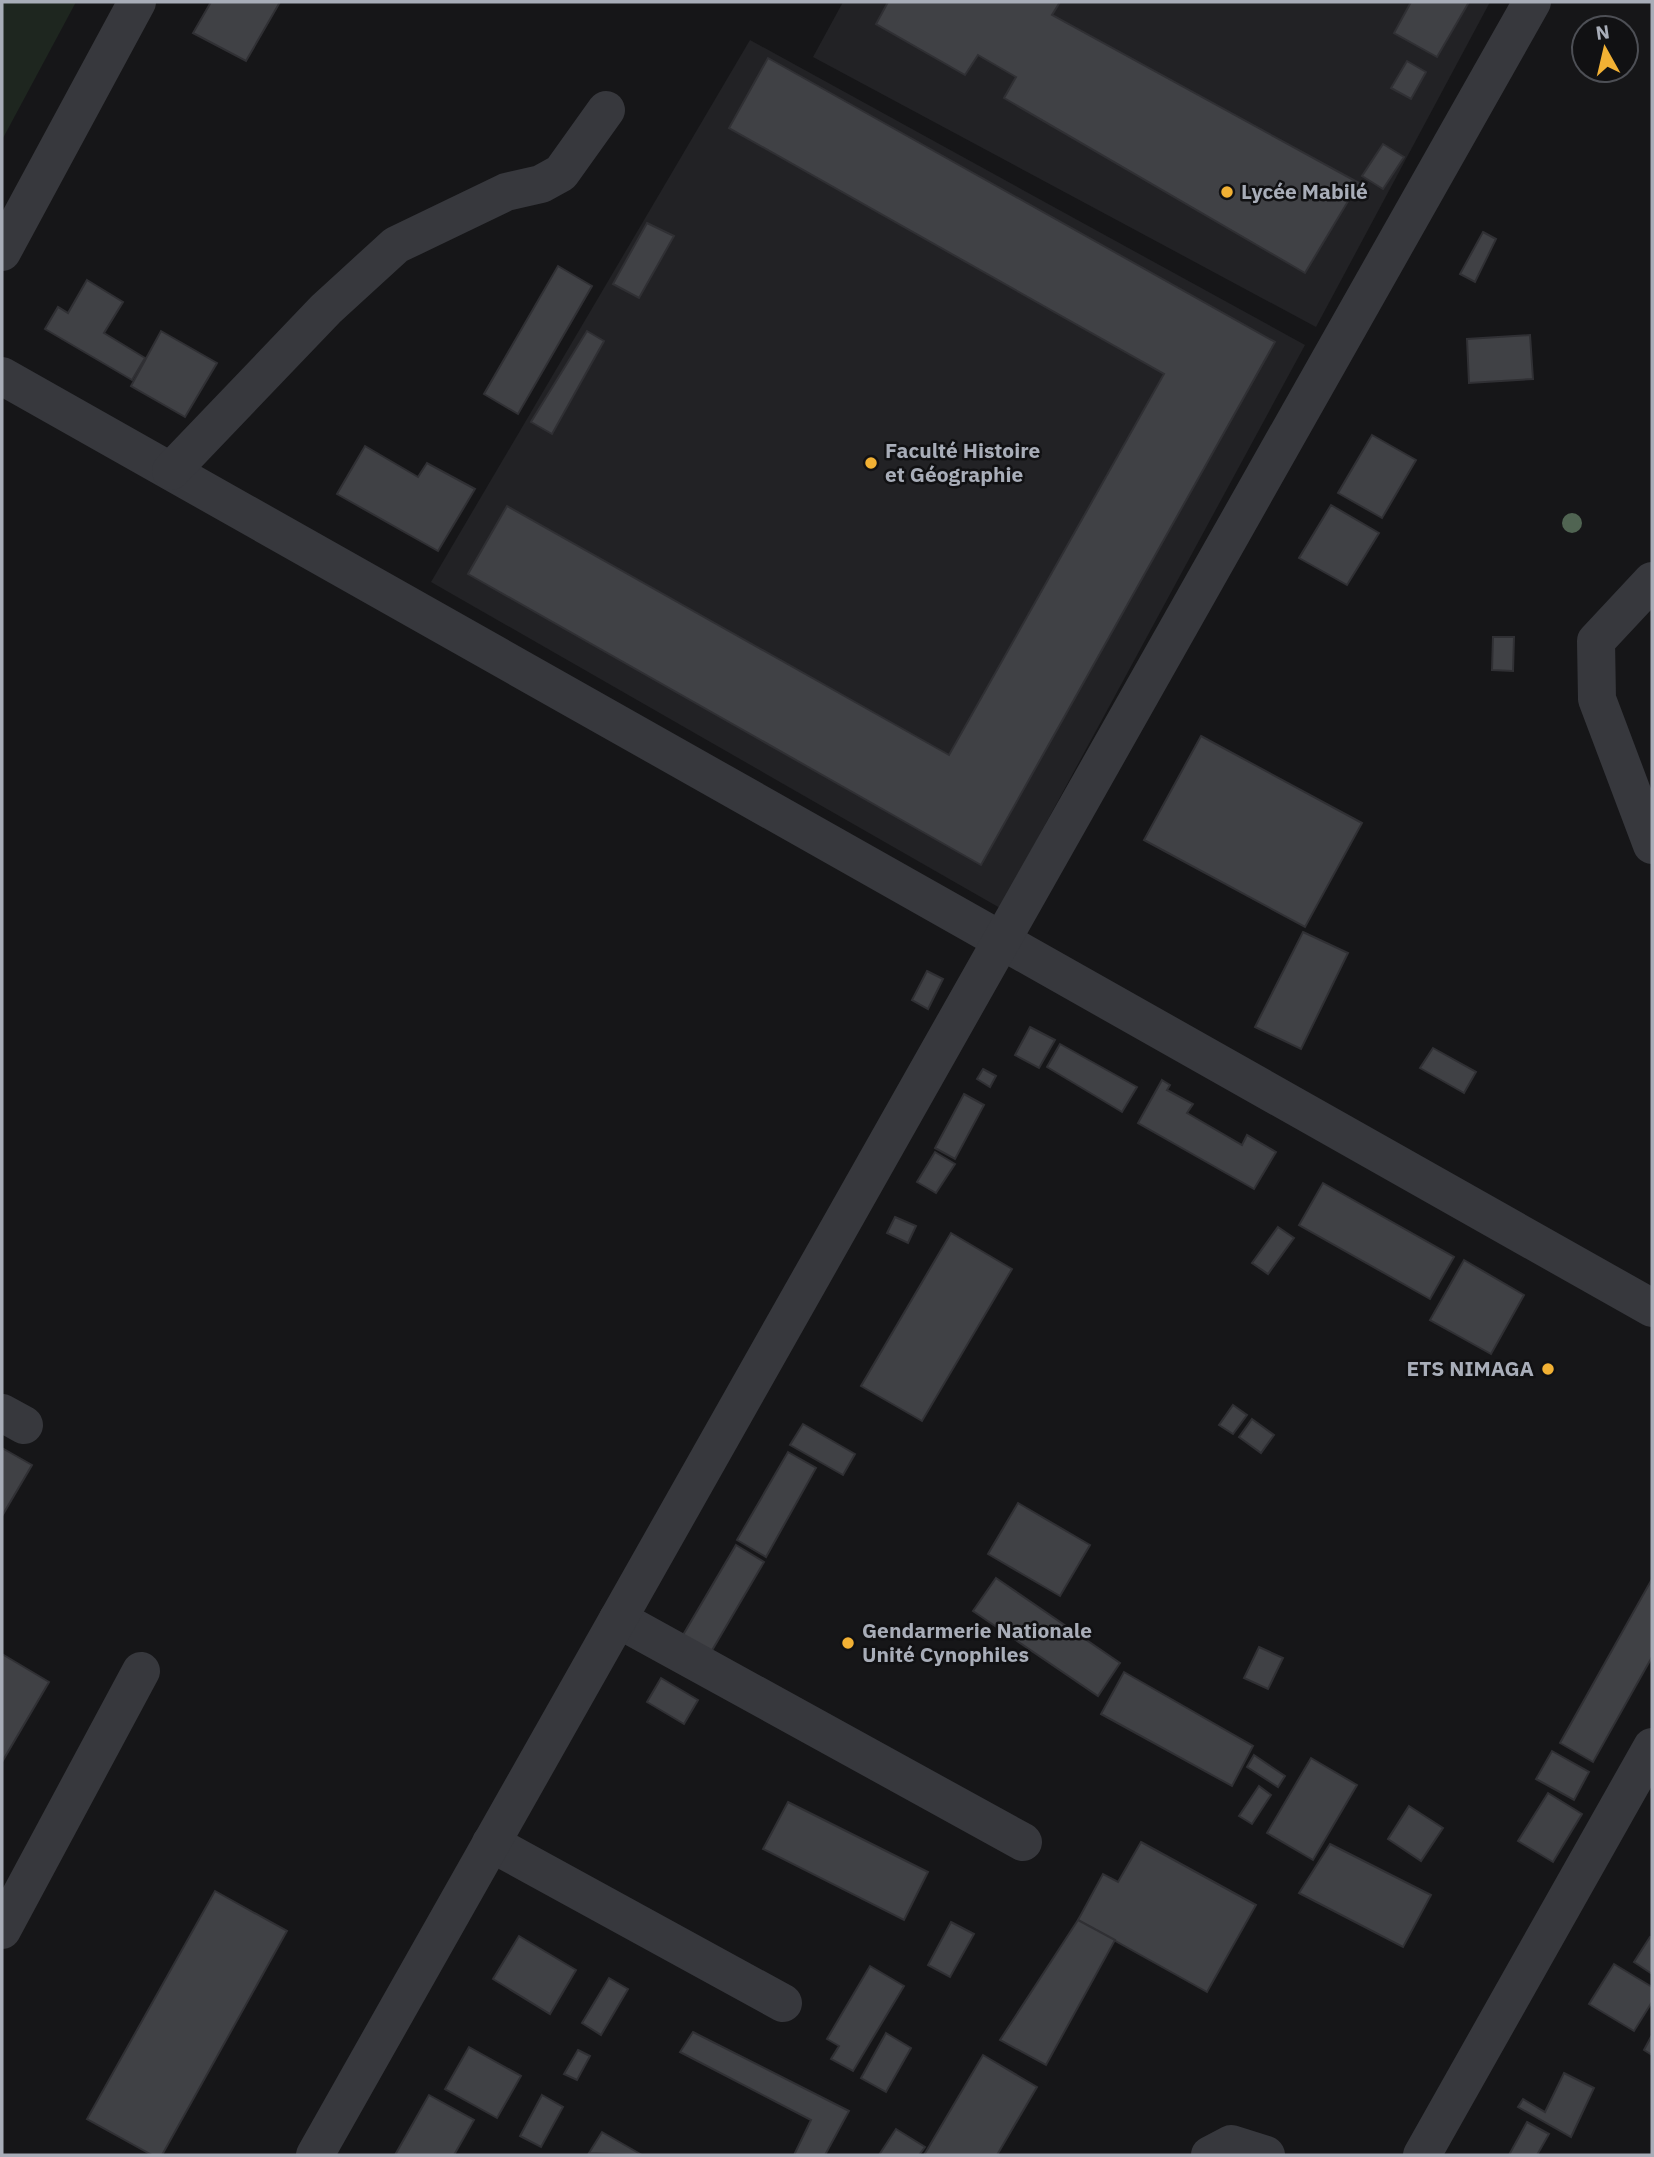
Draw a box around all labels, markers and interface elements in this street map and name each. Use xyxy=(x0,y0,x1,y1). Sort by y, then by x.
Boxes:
north arrow xyxy=(1570,14,1640,84)
text: N xyxy=(1594,19,1611,45)
place label: Lycée Mabilé xyxy=(1241,177,1368,205)
marker: Lycée Mabilé xyxy=(1219,184,1235,200)
place label: Faculté Histoire et Géographie xyxy=(885,436,1041,488)
marker: Faculté Histoire et Géographie xyxy=(863,455,879,471)
place label: ETS NIMAGA xyxy=(1406,1354,1534,1382)
marker: ETS NIMAGA xyxy=(1540,1361,1556,1377)
place label: Gendarmerie Nationale Unité Cynophiles xyxy=(862,1616,1092,1668)
marker: Gendarmerie Nationale Unité Cynophiles xyxy=(840,1635,856,1651)

